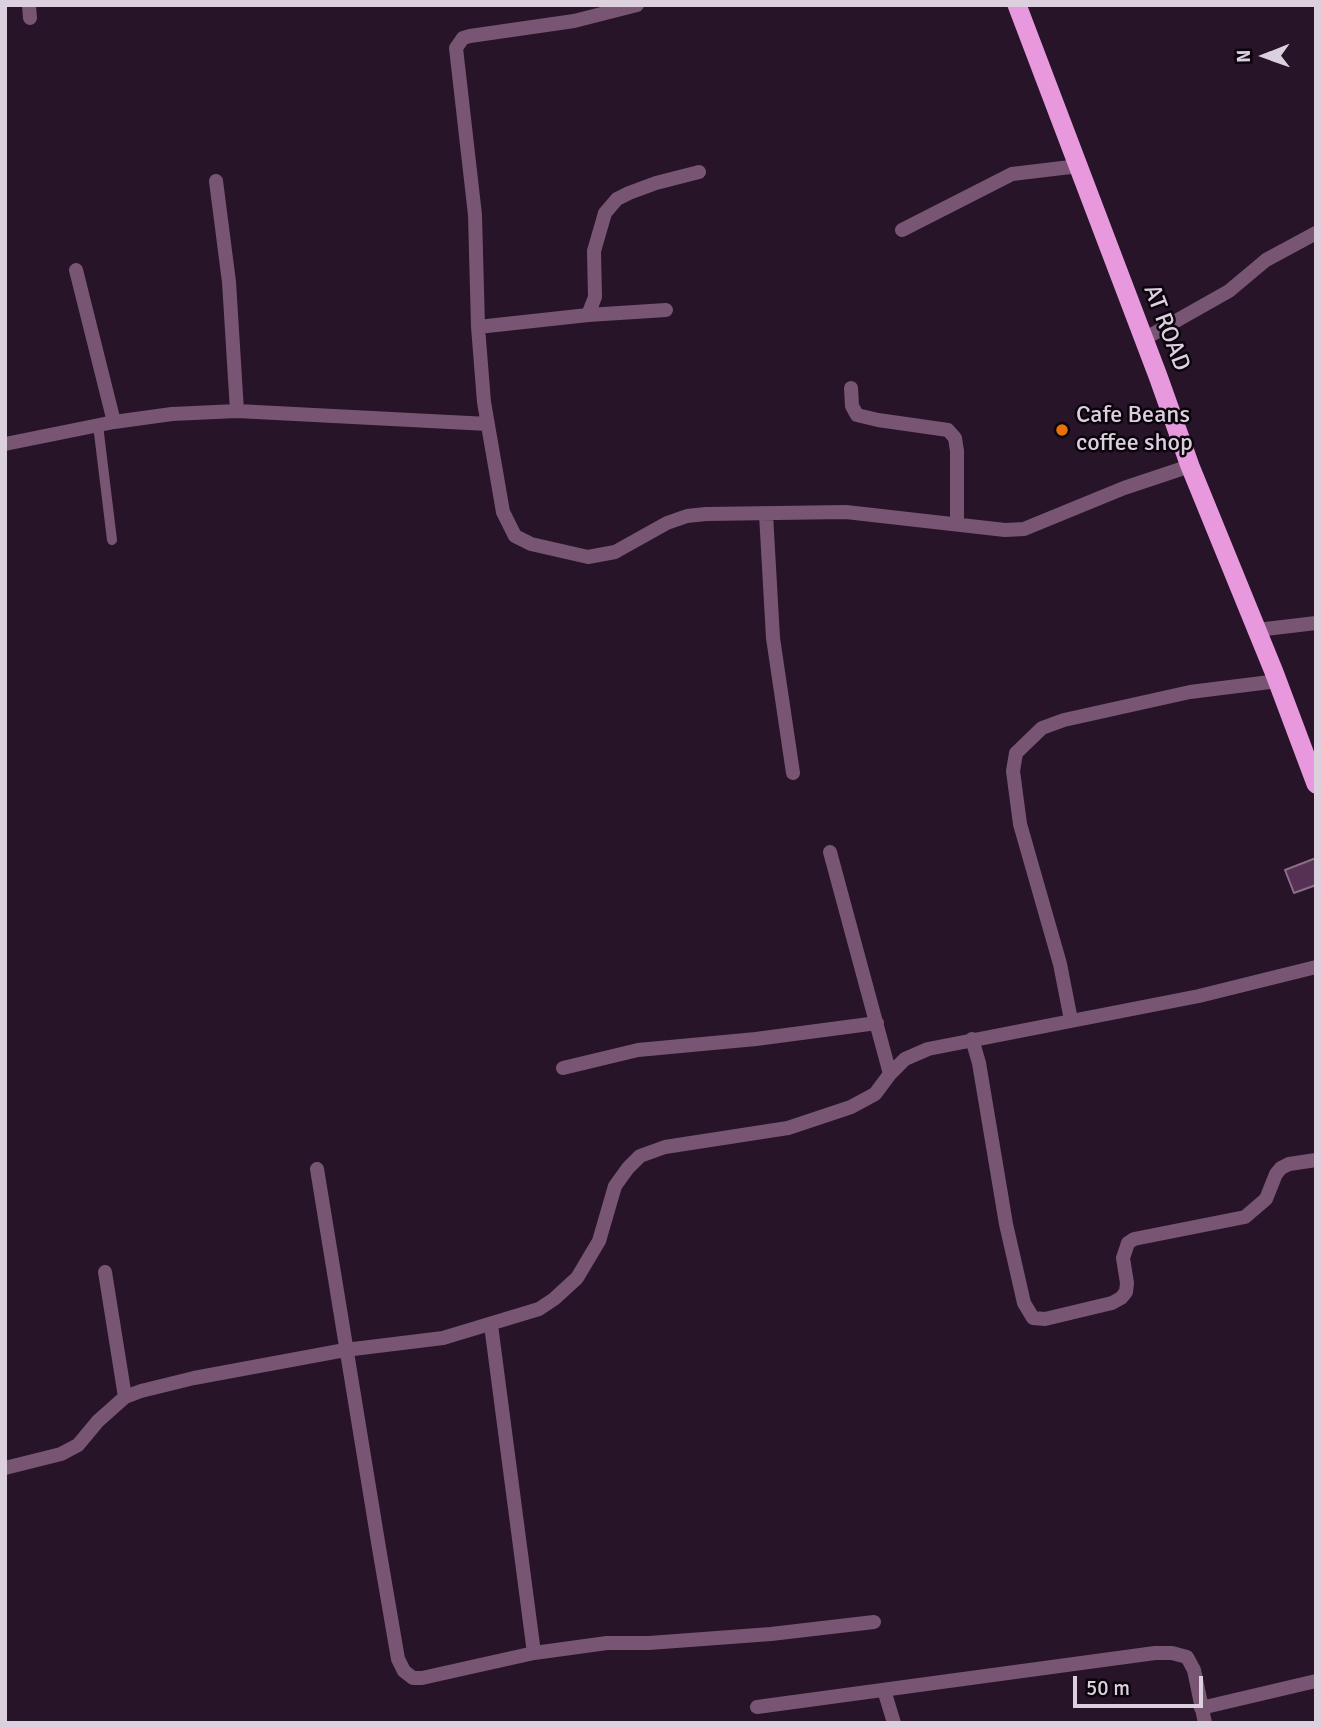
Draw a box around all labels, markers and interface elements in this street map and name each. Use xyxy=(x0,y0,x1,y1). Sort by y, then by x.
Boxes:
north arrow xyxy=(1230,21,1300,91)
text: N xyxy=(1232,50,1256,63)
street label: AT ROAD xyxy=(1136,281,1196,375)
place label: Cafe Beans coffee shop xyxy=(1076,402,1193,458)
marker: Cafe Beans coffee shop xyxy=(1054,422,1070,438)
scale bar xyxy=(1076,1662,1206,1706)
text: 50 m xyxy=(1086,1675,1130,1701)

